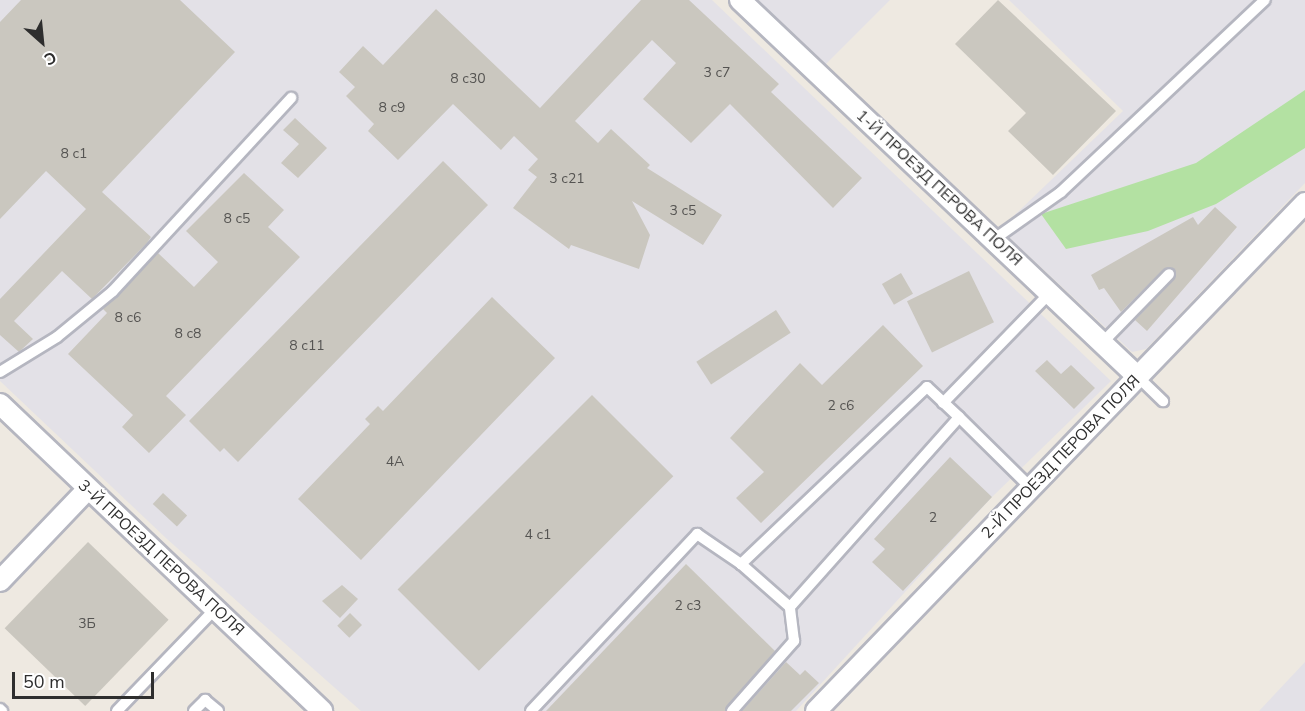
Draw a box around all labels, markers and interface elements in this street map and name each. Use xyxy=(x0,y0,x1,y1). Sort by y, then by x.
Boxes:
north arrow xyxy=(12,12,72,72)
text: С xyxy=(40,46,60,70)
house number: 3 с7 xyxy=(703,65,731,81)
house number: 8 с30 xyxy=(450,71,486,87)
house number: 8 с9 xyxy=(378,100,406,116)
street label: 1-Й ПРОЕЗД ПЕРОВА ПОЛЯ xyxy=(852,106,1026,270)
house number: 8 с1 xyxy=(60,146,88,162)
house number: 3 с21 xyxy=(549,171,585,187)
house number: 3 с5 xyxy=(669,203,697,219)
house number: 8 с5 xyxy=(223,211,251,227)
house number: 8 с6 xyxy=(114,310,142,326)
house number: 8 с8 xyxy=(174,326,202,342)
house number: 8 с11 xyxy=(289,338,325,354)
street label: 2-Й ПРОЕЗД ПЕРОВА ПОЛЯ xyxy=(978,371,1144,543)
house number: 2 с6 xyxy=(827,398,855,414)
house number: 4А xyxy=(386,454,404,470)
street label: 3-Й ПРОЕЗД ПЕРОВА ПОЛЯ xyxy=(74,476,248,640)
house number: 2 xyxy=(929,510,937,526)
house number: 4 с1 xyxy=(524,527,552,543)
house number: 2 с3 xyxy=(674,598,702,614)
house number: 3Б xyxy=(78,616,96,632)
scale bar xyxy=(15,660,158,698)
text: 50 m xyxy=(23,670,65,694)

